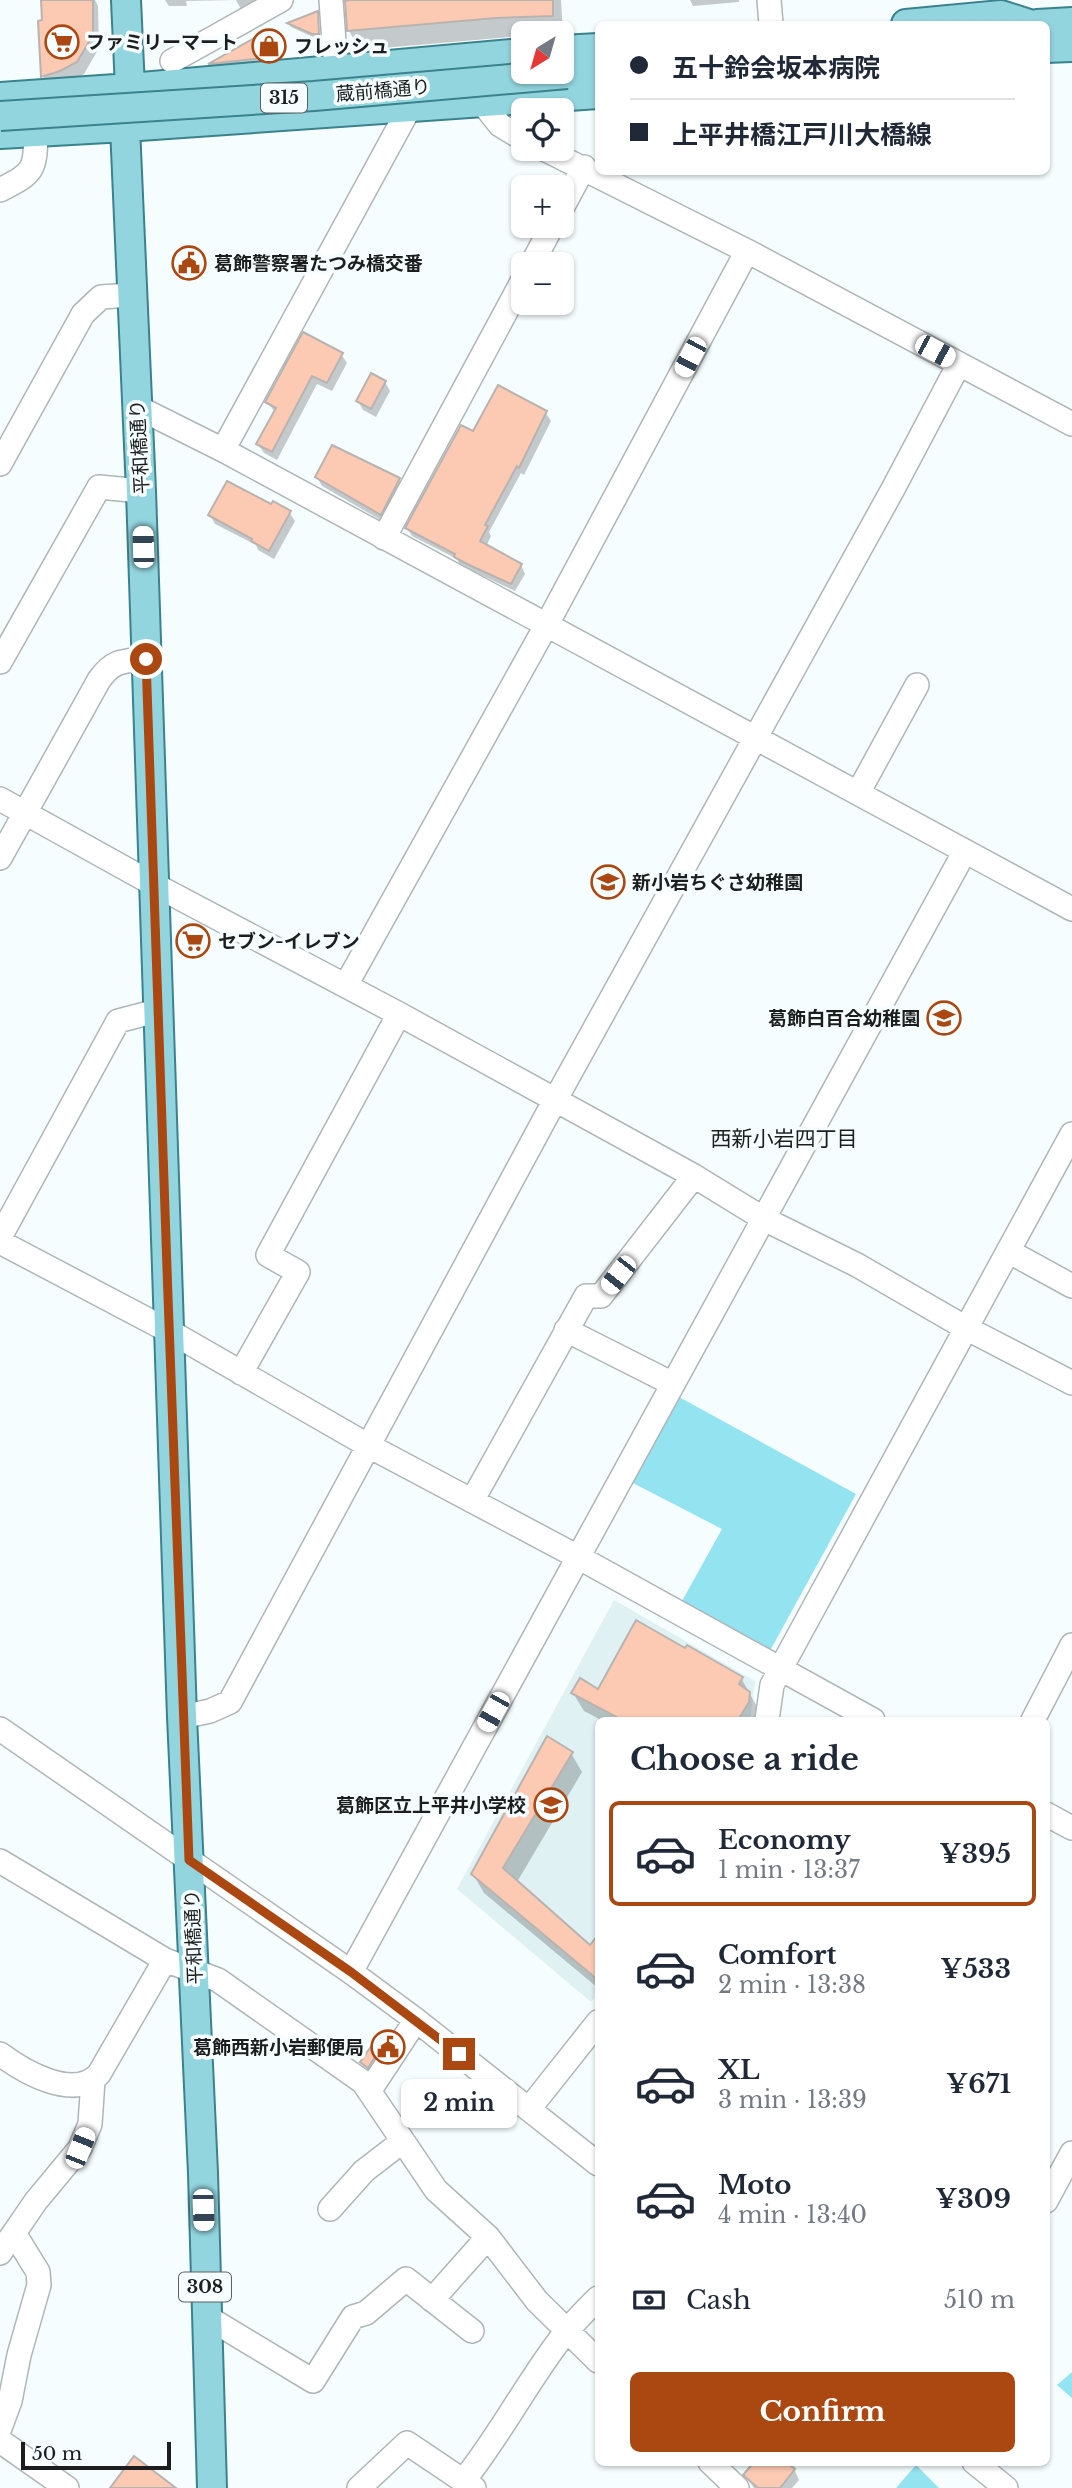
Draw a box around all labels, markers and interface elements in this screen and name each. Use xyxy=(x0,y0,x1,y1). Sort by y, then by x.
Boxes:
north arrow xyxy=(511,21,574,84)
map controls xyxy=(511,21,574,315)
supermarket icon: ファミリーマート xyxy=(43,23,81,61)
shop icon: フレッシュ xyxy=(250,27,288,65)
place label: ファミリーマート xyxy=(86,31,238,54)
place label: フレッシュ xyxy=(294,35,389,58)
text: 五十鈴会坂本病院 xyxy=(672,52,880,84)
street label: 蔵前橋通り xyxy=(335,75,431,106)
road number: 315 xyxy=(261,84,307,113)
button: locate xyxy=(511,98,574,161)
text: 上平井橋江戸川大橋線 xyxy=(672,119,932,151)
button: + xyxy=(511,175,574,238)
public building icon: 葛飾警察署たつみ橋交番 xyxy=(170,244,208,282)
place label: 葛飾警察署たつみ橋交番 xyxy=(214,252,423,275)
button: − xyxy=(511,252,574,315)
car xyxy=(912,332,959,370)
car xyxy=(671,334,710,380)
street label: 平和橋通り xyxy=(126,399,153,495)
car xyxy=(132,526,155,568)
route start xyxy=(130,643,162,675)
school or university icon: 新小岩ちぐさ幼稚園 xyxy=(589,863,627,901)
place label: 新小岩ちぐさ幼稚園 xyxy=(632,871,803,894)
supermarket icon: セブン-イレブン xyxy=(174,922,212,960)
place label: セブン-イレブン xyxy=(218,930,360,953)
school or university icon: 葛飾白百合幼稚園 xyxy=(925,999,963,1037)
place label: 葛飾白百合幼稚園 xyxy=(768,1007,920,1030)
district label: 西新小岩四丁目 xyxy=(711,1126,858,1152)
car xyxy=(597,1252,640,1298)
car xyxy=(474,1689,513,1735)
text: Choose a ride xyxy=(630,1739,859,1779)
school or university icon: 葛飾区立上平井小学校 xyxy=(532,1786,570,1824)
place label: 葛飾区立上平井小学校 xyxy=(336,1794,526,1817)
icon: car xyxy=(634,1822,697,1885)
text: Economy xyxy=(718,1824,851,1856)
text: ¥395 xyxy=(939,1838,1011,1870)
text: 1 min · 13:37 xyxy=(718,1856,860,1884)
street label: 平和橋通り xyxy=(180,1889,207,1985)
icon: car xyxy=(634,1937,697,2000)
text: Comfort xyxy=(718,1939,836,1971)
text: ¥533 xyxy=(940,1953,1011,1985)
text: 2 min · 13:38 xyxy=(718,1971,866,1999)
public building icon: 葛飾西新小岩郵便局 xyxy=(369,2028,407,2066)
place label: 葛飾西新小岩郵便局 xyxy=(193,2036,364,2059)
route end xyxy=(443,2038,475,2070)
icon: car xyxy=(634,2052,697,2115)
text: XL xyxy=(718,2054,760,2086)
text: ¥671 xyxy=(946,2068,1011,2100)
callout: 2 min xyxy=(401,2078,517,2128)
text: 3 min · 13:39 xyxy=(718,2086,867,2114)
text: 2 min xyxy=(423,2089,495,2117)
car xyxy=(63,2125,98,2171)
icon: car xyxy=(634,2167,697,2230)
text: Moto xyxy=(718,2169,791,2201)
text: ¥309 xyxy=(935,2183,1011,2215)
car xyxy=(192,2189,215,2231)
text: 4 min · 13:40 xyxy=(718,2201,867,2229)
road number: 308 xyxy=(179,2272,231,2302)
icon: cash xyxy=(630,2281,668,2319)
text: Cash xyxy=(686,2284,751,2316)
text: 510 m xyxy=(944,2286,1015,2314)
button: Confirm xyxy=(630,2372,1015,2452)
scale bar xyxy=(21,2439,172,2471)
text: 50 m xyxy=(32,2442,82,2465)

